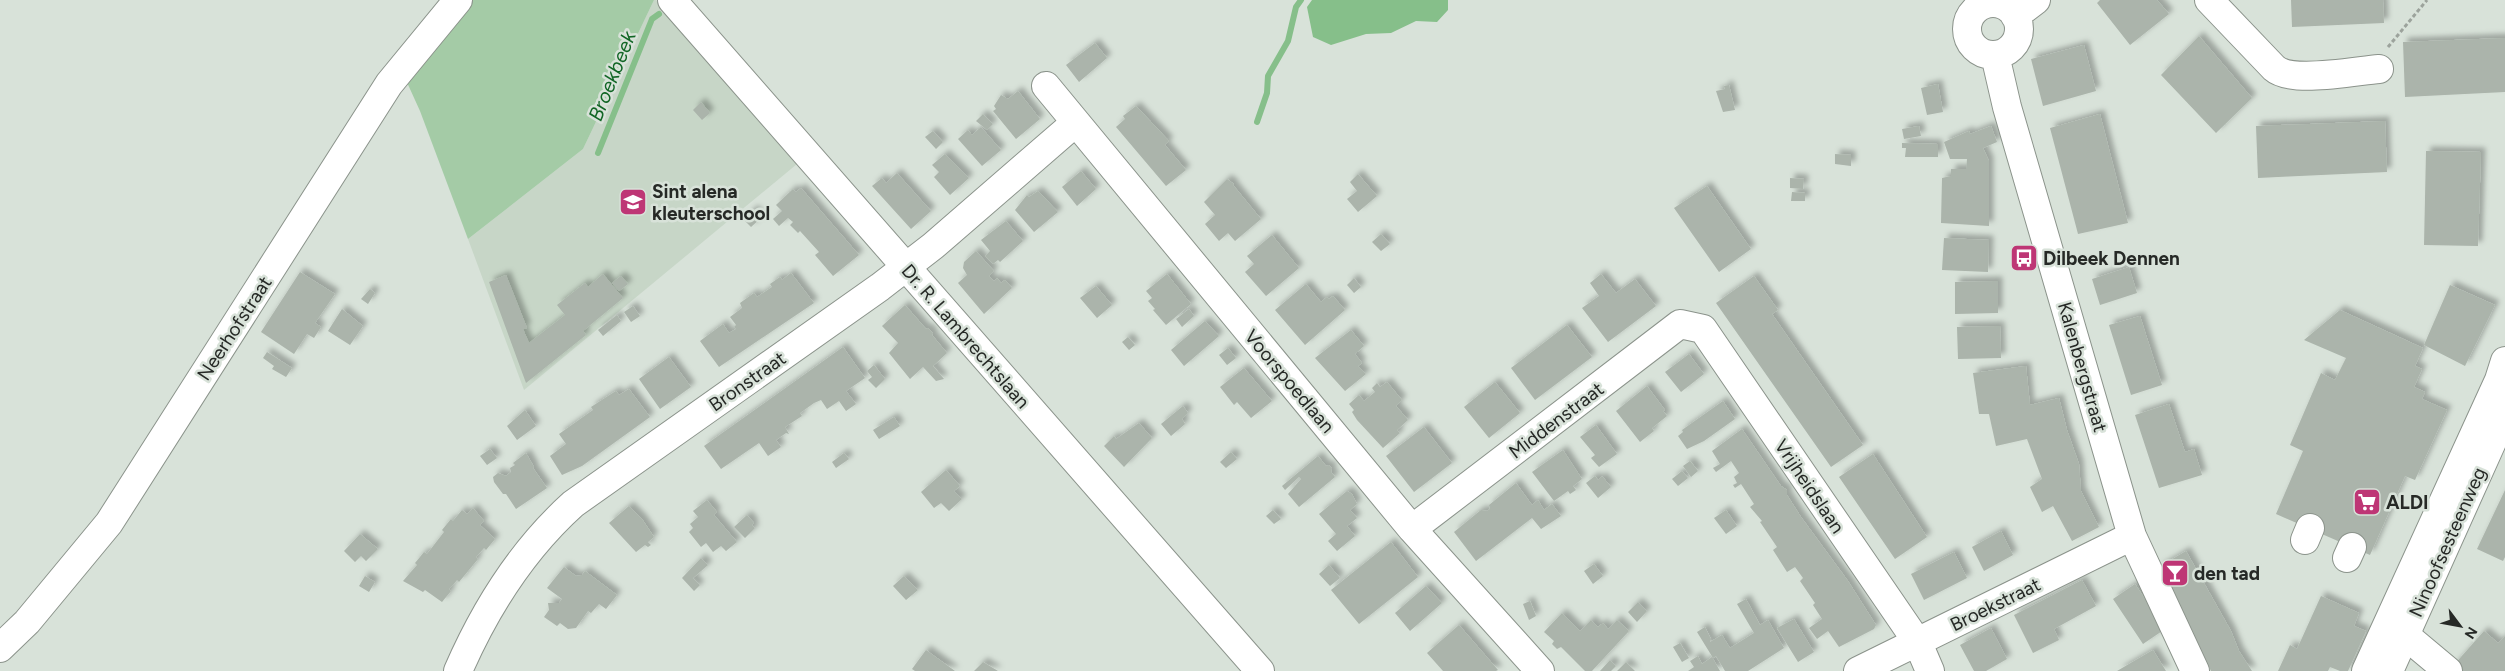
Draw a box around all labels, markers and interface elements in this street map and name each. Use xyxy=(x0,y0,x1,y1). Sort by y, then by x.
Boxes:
water label: Broekbeek xyxy=(583,26,641,124)
place label: Sint alena kleuterschool xyxy=(652,180,770,225)
school or university icon: Sint alena kleuterschool xyxy=(618,187,648,217)
bus stop icon: Dilbeek Dennen xyxy=(2009,243,2039,273)
place label: Dilbeek Dennen xyxy=(2043,247,2180,270)
street label: Dr. R. Lambrechtslaan xyxy=(897,260,1034,413)
street label: Neerhofstraat xyxy=(192,272,277,385)
street label: Kalenbergstraat xyxy=(2053,299,2112,435)
street label: Voorspoedlaan xyxy=(1240,325,1339,438)
street label: Bronstraat xyxy=(704,347,790,416)
street label: Middenstraat xyxy=(1504,377,1608,464)
street label: Vrijheidslaan xyxy=(1770,435,1849,538)
street label: Ninoofsesteenweg xyxy=(2404,464,2491,621)
supermarket icon: ALDI xyxy=(2352,487,2382,517)
place label: ALDI xyxy=(2386,491,2429,514)
bar icon: den tad xyxy=(2160,558,2190,588)
place label: den tad xyxy=(2194,562,2260,585)
street label: Broekstraat xyxy=(1946,573,2044,636)
north arrow xyxy=(2435,601,2485,651)
text: N xyxy=(2461,624,2481,642)

